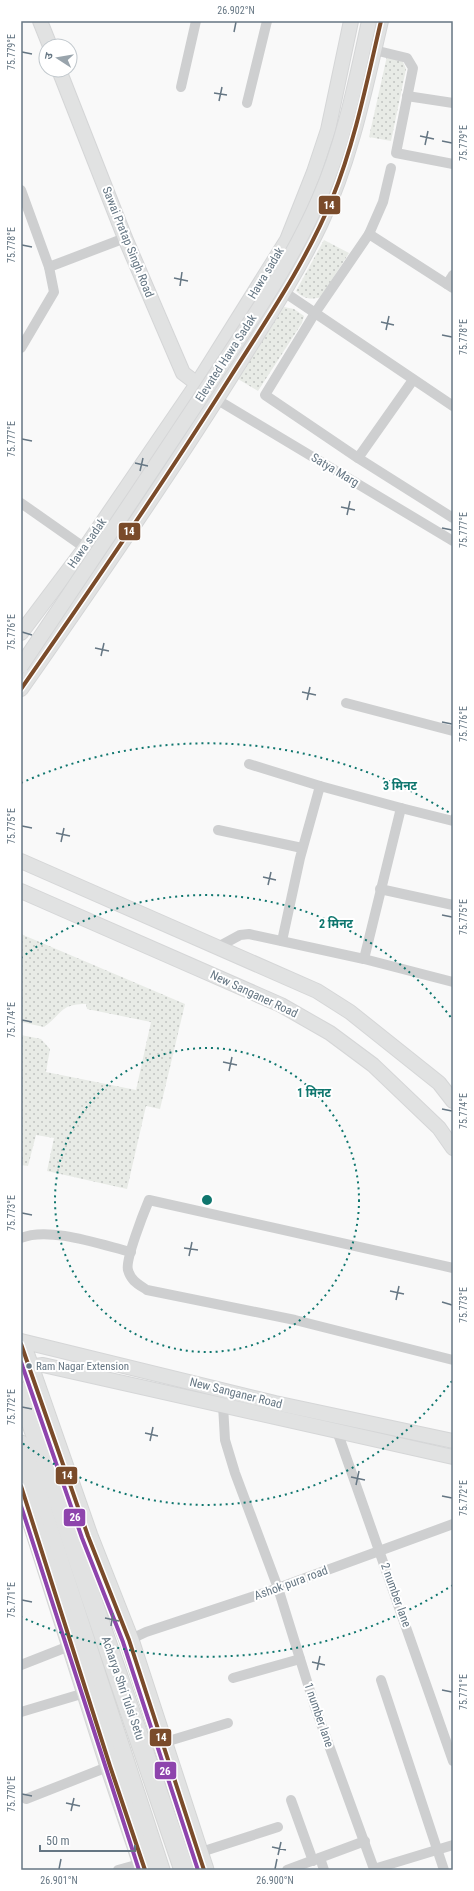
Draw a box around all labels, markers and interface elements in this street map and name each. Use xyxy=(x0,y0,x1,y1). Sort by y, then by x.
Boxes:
text: 26.902°N xyxy=(217,5,255,16)
text: 75.779°E xyxy=(6,34,17,70)
north arrow xyxy=(38,38,78,78)
text: उ xyxy=(42,51,56,61)
text: 75.779°E xyxy=(458,125,469,161)
street label: Sawai Pratap Singh Road xyxy=(99,185,157,299)
line badge: 14 xyxy=(318,195,341,215)
text: 14 xyxy=(323,199,335,212)
text: 75.778°E xyxy=(6,227,17,263)
street label: Hawa sadak xyxy=(245,244,287,301)
street label: Elevated Hawa Sadak xyxy=(192,311,260,404)
text: 75.778°E xyxy=(458,319,469,355)
text: 75.777°E xyxy=(6,421,17,457)
street label: Satya Marg xyxy=(309,450,361,490)
text: 75.777°E xyxy=(458,512,469,548)
street label: Hawa sadak xyxy=(65,515,110,571)
line badge: 14 xyxy=(118,522,141,541)
text: 14 xyxy=(123,525,135,538)
text: 75.776°E xyxy=(6,614,17,650)
text: 75.776°E xyxy=(458,706,469,742)
text: 3 मिनट xyxy=(383,778,418,793)
text: 75.775°E xyxy=(6,808,17,844)
text: 75.775°E xyxy=(458,899,469,935)
text: 2 मिनट xyxy=(319,916,354,931)
street label: New Sanganer Road xyxy=(208,968,300,1020)
text: 75.774°E xyxy=(6,1002,17,1038)
text: 1 मिनट xyxy=(297,1085,332,1100)
text: 75.774°E xyxy=(458,1093,469,1129)
centre of rings xyxy=(200,1193,214,1207)
text: 75.773°E xyxy=(6,1195,17,1231)
text: 75.773°E xyxy=(458,1287,469,1323)
place label: Ram Nagar Extension xyxy=(36,1360,129,1373)
marker: Ram Nagar Extension xyxy=(24,1361,34,1371)
street label: New Sanganer Road xyxy=(188,1375,284,1411)
text: 75.772°E xyxy=(6,1389,17,1425)
line badge: 14 xyxy=(55,1466,78,1485)
text: 14 xyxy=(61,1469,73,1482)
text: 75.772°E xyxy=(458,1480,469,1516)
line badge: 26 xyxy=(63,1508,86,1527)
text: 26 xyxy=(69,1511,81,1524)
street label: 2 number lane xyxy=(378,1561,414,1629)
street label: Ashok pura road xyxy=(252,1563,330,1603)
text: 75.771°E xyxy=(6,1582,17,1618)
street label: Acharya Shri Tulsi Setu xyxy=(99,1634,147,1742)
text: 75.771°E xyxy=(458,1674,469,1710)
street label: 1 number lane xyxy=(301,1681,337,1749)
line badge: 14 xyxy=(149,1728,172,1747)
text: 14 xyxy=(155,1731,167,1744)
line badge: 26 xyxy=(154,1761,177,1780)
text: 26 xyxy=(159,1765,171,1778)
text: 75.770°E xyxy=(6,1776,17,1812)
scale bar xyxy=(40,1827,135,1853)
text: 50 m xyxy=(46,1834,70,1848)
text: 26.901°N xyxy=(40,1875,78,1886)
text: 26.900°N xyxy=(256,1875,294,1886)

